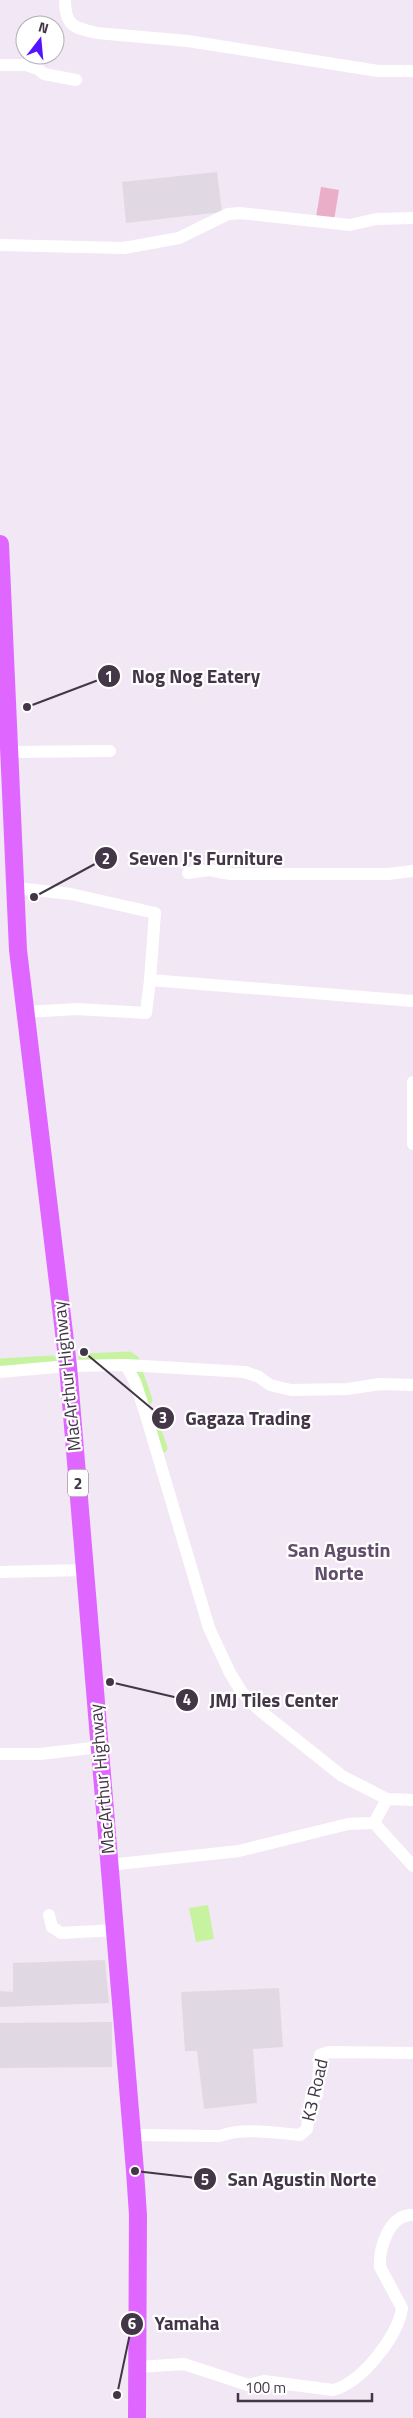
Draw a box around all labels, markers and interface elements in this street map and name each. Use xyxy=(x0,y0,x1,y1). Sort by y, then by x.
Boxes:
north arrow xyxy=(15,15,65,65)
text: N xyxy=(36,16,51,38)
callout: Nog Nog Eatery xyxy=(97,659,270,693)
text: Nog Nog Eatery xyxy=(132,661,261,690)
text: 1 xyxy=(105,665,113,688)
callout: Seven J's Furniture xyxy=(94,841,293,875)
text: Seven J's Furniture xyxy=(129,843,283,872)
text: 2 xyxy=(102,847,110,870)
street label: MacArthur Highway xyxy=(45,1299,88,1452)
callout: Gagaza Trading xyxy=(150,1401,321,1435)
text: Gagaza Trading xyxy=(185,1403,311,1432)
text: 3 xyxy=(159,1406,167,1429)
road number: 2 xyxy=(68,1470,88,1496)
district label: San Agustin Norte xyxy=(287,1534,391,1588)
callout: JMJ Tiles Center xyxy=(175,1683,348,1717)
text: JMJ Tiles Center xyxy=(210,1685,338,1714)
text: 4 xyxy=(183,1688,191,1711)
street label: MacArthur Highway xyxy=(81,1702,122,1855)
street label: K3 Road xyxy=(294,2056,335,2124)
callout: San Agustin Norte xyxy=(192,2162,386,2196)
text: San Agustin Norte xyxy=(228,2164,377,2193)
text: 5 xyxy=(201,2168,209,2191)
callout: Yamaha xyxy=(119,2307,229,2341)
text: Yamaha xyxy=(155,2308,220,2337)
text: 6 xyxy=(128,2312,136,2335)
scale bar xyxy=(238,2370,372,2402)
text: 100 m xyxy=(245,2376,286,2399)

